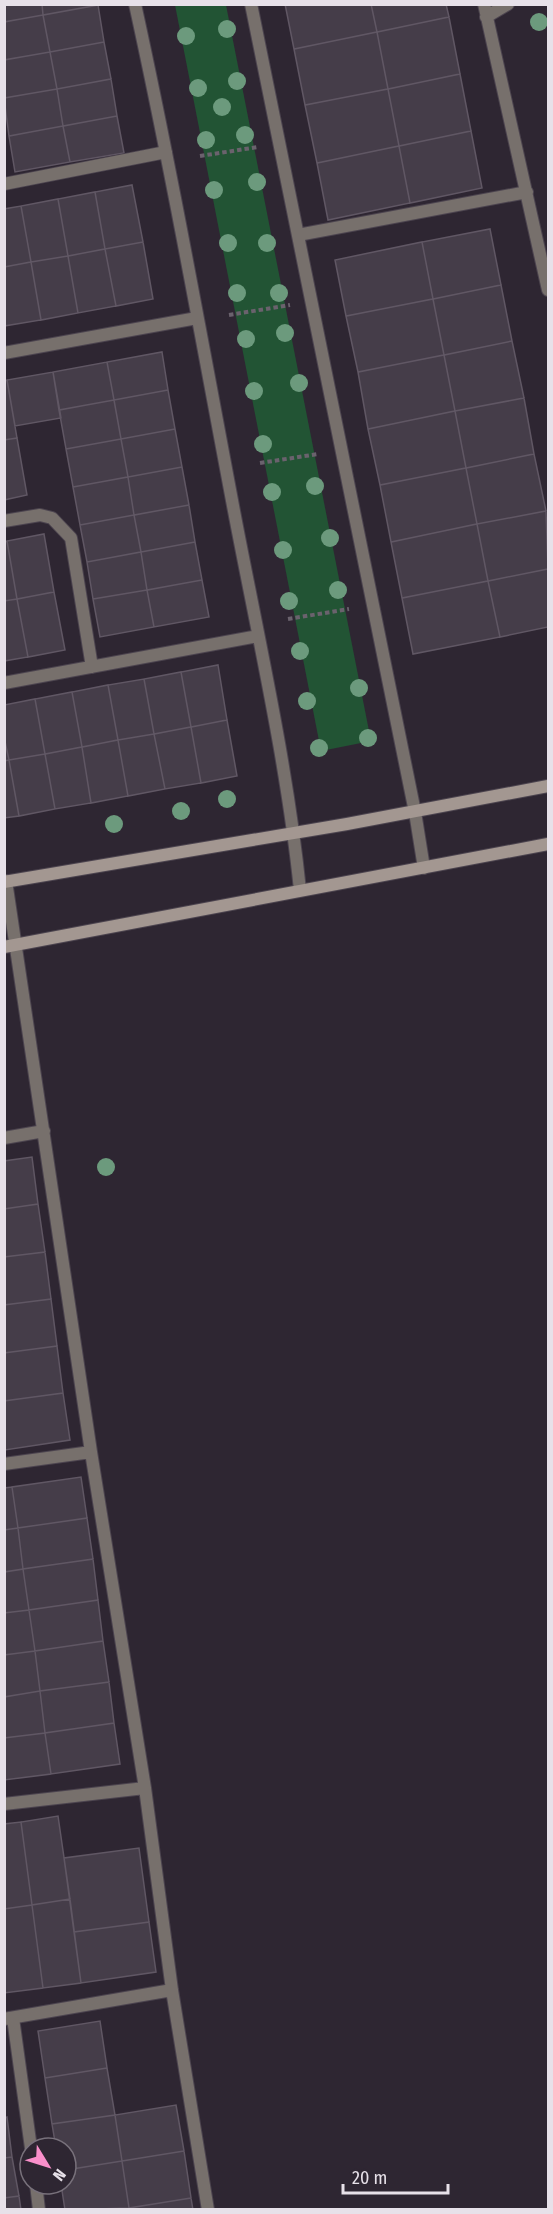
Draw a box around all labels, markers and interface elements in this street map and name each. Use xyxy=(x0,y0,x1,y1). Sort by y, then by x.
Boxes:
north arrow xyxy=(18,2136,78,2196)
scale bar xyxy=(343,2157,448,2195)
text: N xyxy=(49,2165,70,2185)
text: 20 m xyxy=(352,2167,387,2189)

